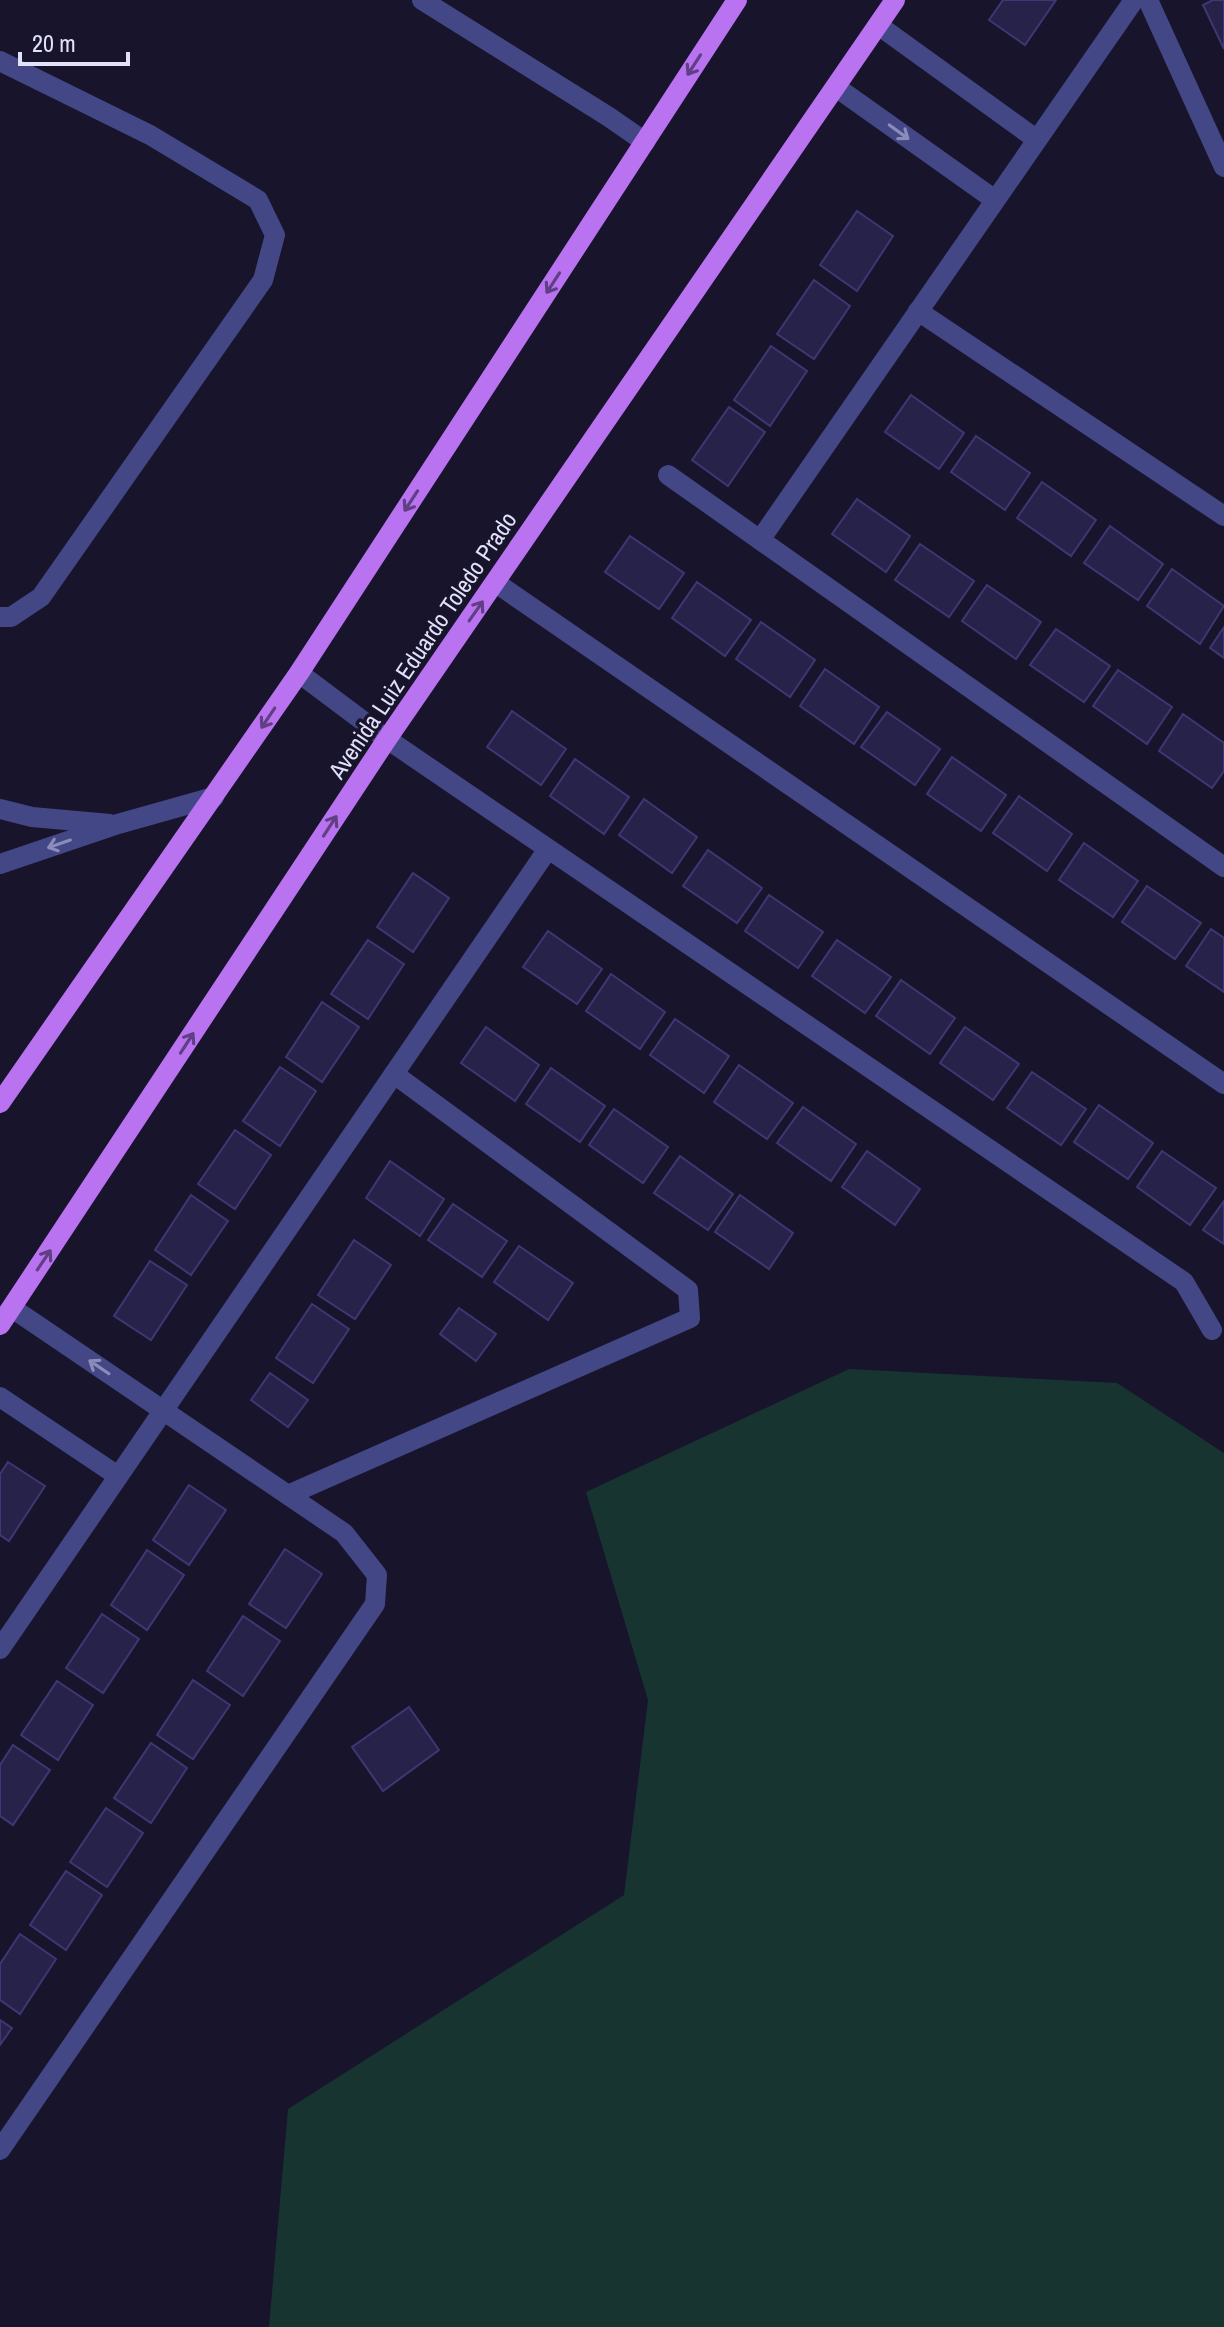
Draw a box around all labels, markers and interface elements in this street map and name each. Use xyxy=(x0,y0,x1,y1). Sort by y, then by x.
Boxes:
scale bar xyxy=(20,16,128,66)
text: 20 m xyxy=(32,27,76,59)
one-way arrow xyxy=(686,54,703,76)
one-way arrow xyxy=(888,124,910,140)
one-way arrow xyxy=(544,272,561,294)
one-way arrow xyxy=(402,489,418,512)
street label: Avenida Luiz Eduardo Toledo Prado xyxy=(320,505,523,786)
one-way arrow xyxy=(468,600,484,622)
one-way arrow xyxy=(260,707,276,729)
one-way arrow xyxy=(321,815,338,837)
one-way arrow xyxy=(47,837,72,852)
one-way arrow xyxy=(179,1033,196,1055)
one-way arrow xyxy=(36,1249,52,1272)
one-way arrow xyxy=(88,1359,110,1375)

